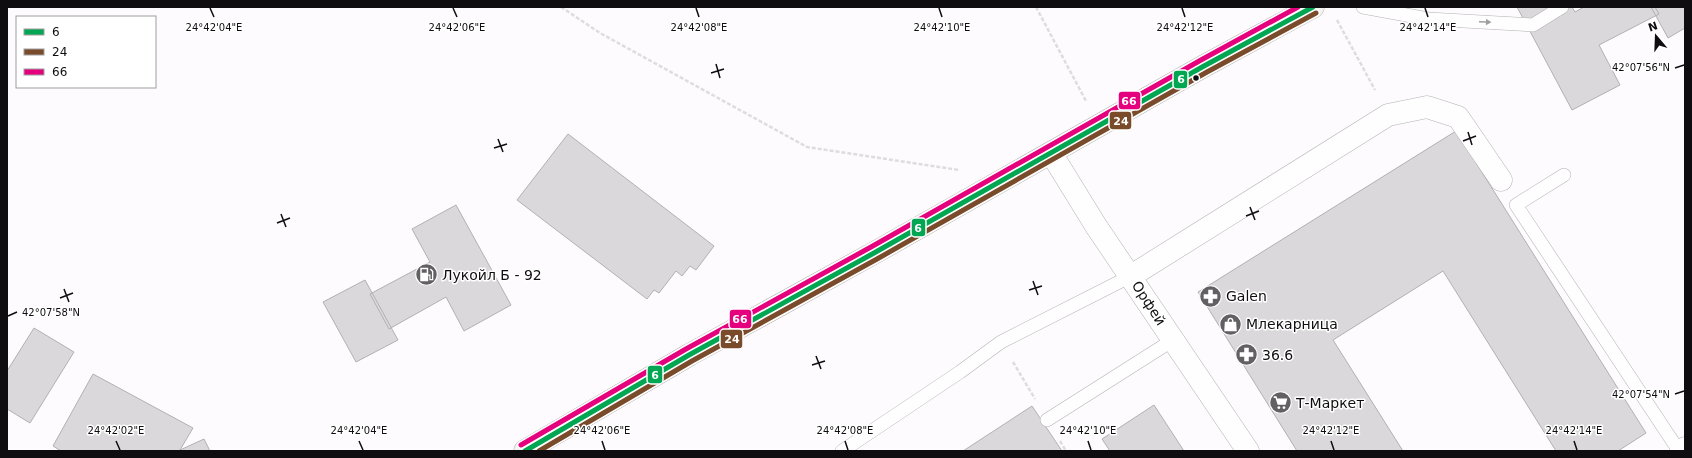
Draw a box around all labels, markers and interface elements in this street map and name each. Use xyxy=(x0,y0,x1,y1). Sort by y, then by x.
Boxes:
legend xyxy=(16,16,156,88)
north arrow xyxy=(1636,16,1676,56)
one-way arrow xyxy=(1479,19,1492,25)
text: N xyxy=(1646,19,1659,35)
text: 24°42'04"E xyxy=(186,22,242,33)
text: 24°42'06"E xyxy=(429,22,485,33)
text: 24°42'08"E xyxy=(671,22,727,33)
text: 24°42'10"E xyxy=(914,22,970,33)
text: 24°42'12"E xyxy=(1157,22,1213,33)
text: 24°42'14"E xyxy=(1400,22,1456,33)
text: 6 xyxy=(52,25,60,39)
text: 24 xyxy=(52,45,67,59)
text: 42°07'56"N xyxy=(1612,62,1670,73)
text: 66 xyxy=(52,65,67,79)
line badge: 6 xyxy=(1173,70,1188,89)
text: 6 xyxy=(1177,73,1185,86)
unlabelled marker xyxy=(1191,73,1201,83)
line badge: 66 xyxy=(1118,91,1141,110)
text: 66 xyxy=(1121,95,1137,108)
line badge: 24 xyxy=(1109,111,1132,130)
text: 24 xyxy=(1113,115,1129,128)
line badge: 6 xyxy=(911,218,926,237)
text: 6 xyxy=(914,222,922,235)
fuel station icon: Лукойл Б - 92 xyxy=(413,262,439,288)
place label: Лукойл Б - 92 xyxy=(442,267,542,283)
street label: Орфей xyxy=(1129,278,1169,328)
pharmacy icon: Galen xyxy=(1197,283,1223,309)
place label: Galen xyxy=(1226,288,1267,304)
text: 42°07'58"N xyxy=(22,307,80,318)
line badge: 66 xyxy=(729,309,752,329)
shop icon: Млекарница xyxy=(1217,311,1243,337)
text: 66 xyxy=(732,313,748,326)
place label: Млекарница xyxy=(1246,316,1338,332)
line badge: 24 xyxy=(720,329,743,349)
text: 24 xyxy=(724,333,740,346)
pharmacy icon: 36.6 xyxy=(1234,342,1260,368)
place label: 36.6 xyxy=(1262,347,1293,363)
line badge: 6 xyxy=(647,365,663,384)
text: 6 xyxy=(651,369,659,382)
text: 42°07'54"N xyxy=(1612,389,1670,400)
supermarket icon: Т-Маркет xyxy=(1268,390,1294,416)
place label: Т-Маркет xyxy=(1295,395,1364,411)
text: 24°42'02"E xyxy=(88,425,144,436)
text: 24°42'04"E xyxy=(331,425,387,436)
text: 24°42'06"E xyxy=(574,425,630,436)
text: 24°42'08"E xyxy=(817,425,873,436)
text: 24°42'10"E xyxy=(1060,425,1116,436)
text: 24°42'12"E xyxy=(1303,425,1359,436)
text: 24°42'14"E xyxy=(1546,425,1602,436)

